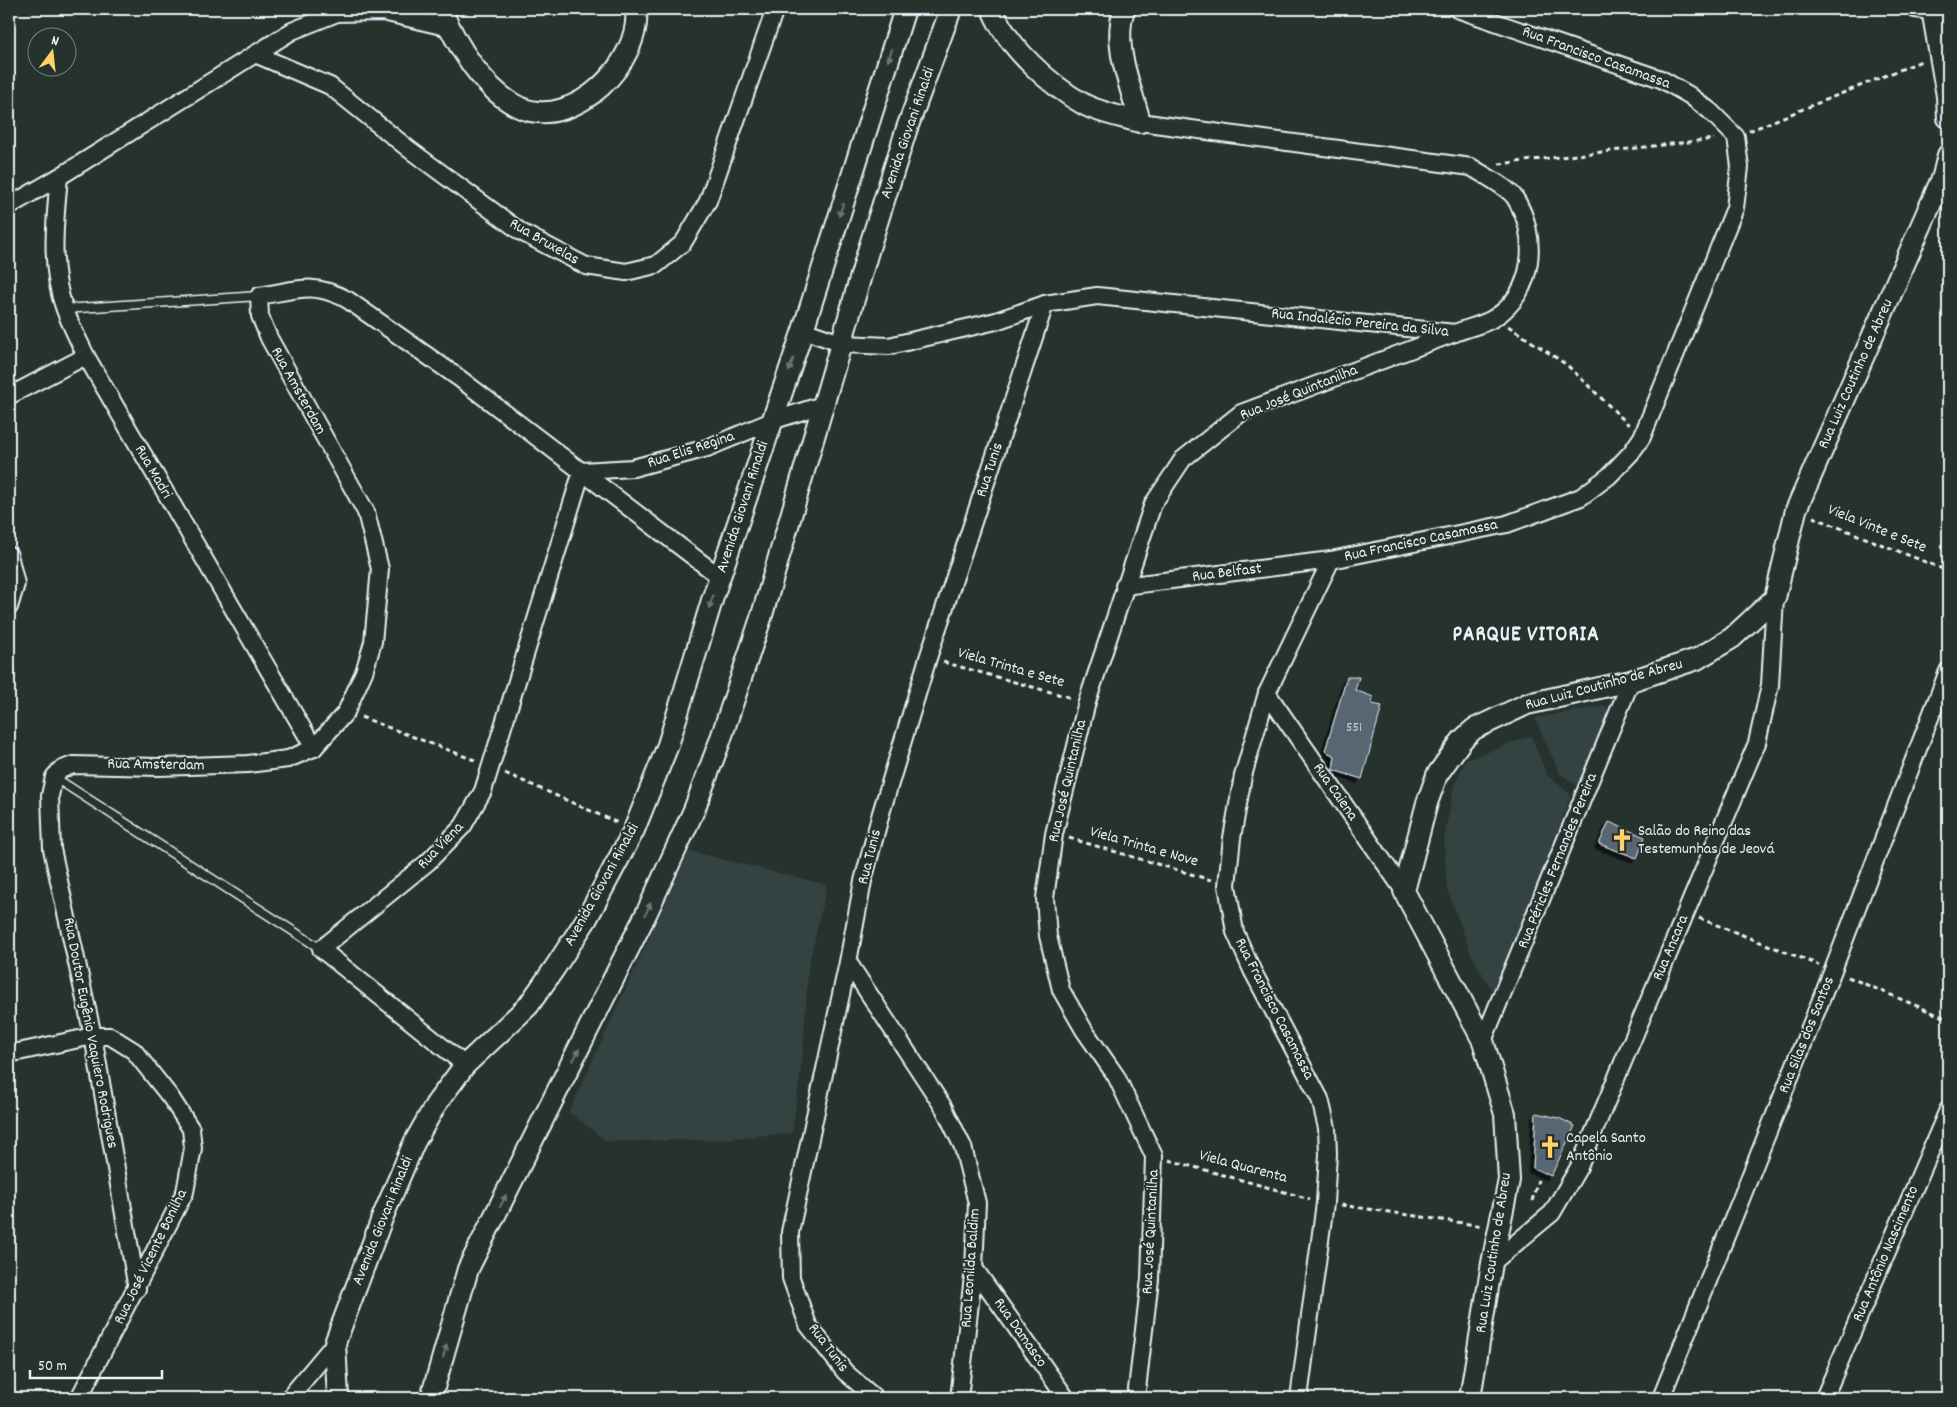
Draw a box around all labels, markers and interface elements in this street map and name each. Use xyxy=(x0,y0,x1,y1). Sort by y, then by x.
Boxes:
street label: Rua Francisco Casamassa xyxy=(1519,20,1674,96)
north arrow xyxy=(28,28,78,78)
text: N xyxy=(49,31,61,52)
one-way arrow xyxy=(886,48,893,63)
street label: Avenida Giovani Rinaldi xyxy=(875,64,941,202)
one-way arrow xyxy=(836,203,844,218)
street label: Rua Bruxelas xyxy=(505,213,583,271)
street label: Rua Luiz Coutinho de Abreu xyxy=(1813,295,1899,453)
street label: Rua Indalécio Pereira da Silva xyxy=(1270,302,1450,344)
street label: Rua Amsterdam xyxy=(264,343,332,439)
one-way arrow xyxy=(787,358,795,373)
street label: Rua José Quintanilha xyxy=(1237,359,1362,427)
street label: Rua Elis Regina xyxy=(645,425,738,475)
street label: Avenida Giovani Rinaldi xyxy=(711,438,775,576)
street label: Rua Tunis xyxy=(970,439,1010,500)
street label: Rua Madri xyxy=(128,441,178,503)
street label: Viela Vinte e Sete xyxy=(1824,499,1930,559)
street label: Rua Francisco Casamassa xyxy=(1342,513,1500,568)
street label: Rua Belfast xyxy=(1191,557,1263,589)
one-way arrow xyxy=(707,594,715,609)
district label: PARQUE VITORIA xyxy=(1452,621,1600,651)
street label: Viela Trinta e Sete xyxy=(955,642,1067,694)
street label: Rua Luiz Coutinho de Abreu xyxy=(1523,653,1685,717)
street label: Rua José Quintanilha xyxy=(1043,717,1093,844)
house number: 551 xyxy=(1346,718,1362,738)
street label: Rua Amsterdam xyxy=(107,753,205,777)
street label: Rua Caiena xyxy=(1307,758,1364,826)
street label: Rua Péricles Fernandes Pereira xyxy=(1512,769,1604,952)
street label: Rua Viena xyxy=(412,817,470,875)
street label: Avenida Giovani Rinaldi xyxy=(559,819,645,951)
place label: Salão do Reino das Testemunhas de Jeová xyxy=(1638,820,1774,861)
street label: Viela Trinta e Nove xyxy=(1087,821,1201,873)
street label: Rua Tunis xyxy=(852,827,888,887)
church icon: Salão do Reino das Testemunhas de Jeová xyxy=(1609,827,1635,853)
one-way arrow xyxy=(644,902,652,917)
street label: Rua Ancara xyxy=(1647,911,1695,984)
street label: Rua Doutor Eugênio Vaquiero Rodrigues xyxy=(56,916,124,1151)
street label: Rua Francisco Casamassa xyxy=(1228,934,1320,1084)
street label: Rua Silas dos Santos xyxy=(1773,973,1841,1097)
one-way arrow xyxy=(572,1048,580,1062)
place label: Capela Santo Antônio xyxy=(1566,1127,1646,1168)
church icon: Capela Santo Antônio xyxy=(1537,1134,1563,1160)
street label: Viela Quarenta xyxy=(1196,1144,1290,1190)
street label: Avenida Giovani Rinaldi xyxy=(347,1153,419,1289)
street label: Rua José Quintanilha xyxy=(1136,1168,1166,1295)
street label: Rua Luiz Coutinho de Abreu xyxy=(1470,1171,1518,1335)
street label: Rua Antônio Nascimento xyxy=(1847,1182,1925,1326)
street label: Rua José Vicente Bonilha xyxy=(108,1185,194,1328)
one-way arrow xyxy=(499,1193,508,1208)
street label: Rua Leonilda Baldim xyxy=(955,1207,987,1329)
street label: Rua Damasco xyxy=(988,1293,1052,1373)
street label: Rua Tunis xyxy=(802,1319,854,1378)
one-way arrow xyxy=(441,1344,449,1359)
scale bar xyxy=(30,1347,162,1379)
text: 50 m xyxy=(38,1356,67,1378)

